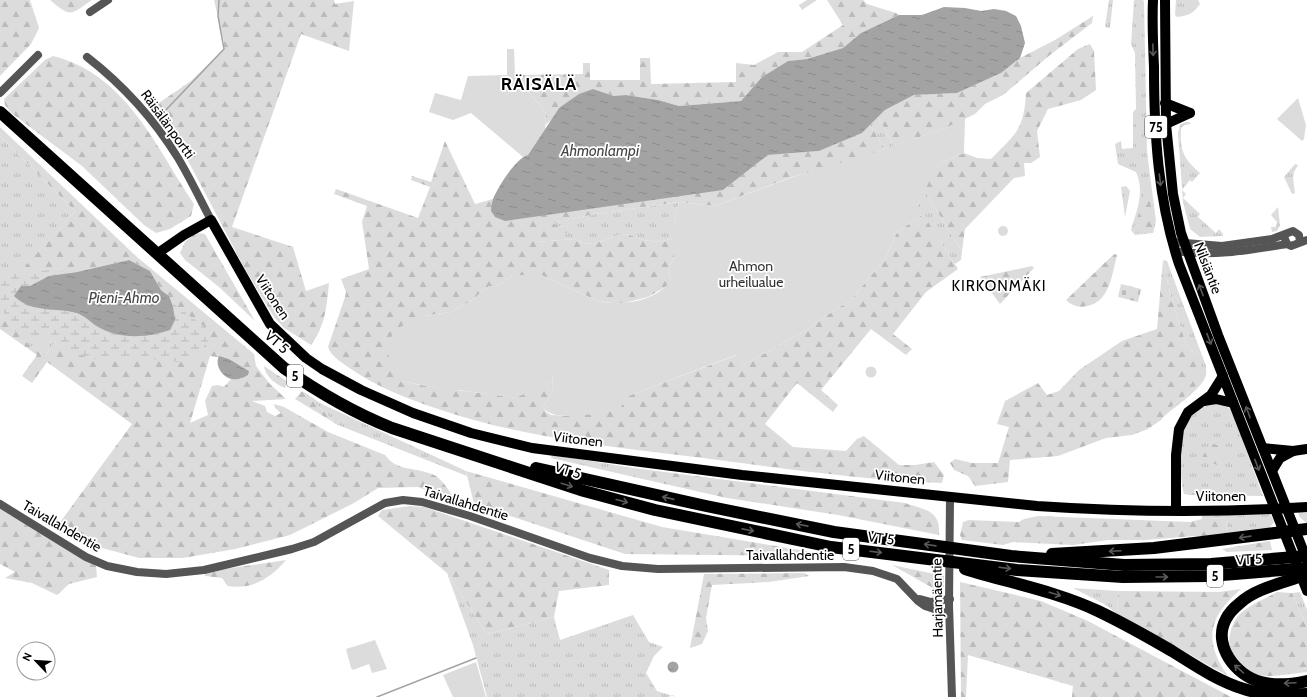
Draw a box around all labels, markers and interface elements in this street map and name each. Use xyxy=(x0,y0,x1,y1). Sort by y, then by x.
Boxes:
one-way arrow xyxy=(1149,43,1157,56)
district label: RÄISÄLÄ xyxy=(501,73,577,95)
street label: Räisälänportti xyxy=(137,86,199,162)
road number: 75 xyxy=(1145,116,1167,138)
water label: Ahmonlampi xyxy=(560,142,640,160)
one-way arrow xyxy=(1156,173,1164,186)
street label: Nilsiäntie xyxy=(1190,240,1226,296)
park label: Ahmon urheilualue xyxy=(719,257,783,291)
street label: Viitonen xyxy=(252,271,294,323)
district label: KIRKONMÄKI xyxy=(951,277,1047,295)
one-way arrow xyxy=(1197,285,1205,297)
water label: Pieni-Ahmo xyxy=(89,289,160,307)
street label: VT 5 xyxy=(261,326,293,358)
one-way arrow xyxy=(1205,333,1213,345)
road number: 5 xyxy=(287,365,303,387)
one-way arrow xyxy=(1244,406,1252,418)
street label: Viitonen xyxy=(552,427,604,451)
street label: VT 5 xyxy=(553,457,583,483)
one-way arrow xyxy=(1254,459,1262,471)
street label: Viitonen xyxy=(874,465,926,489)
street label: Taivallahdentie xyxy=(421,481,511,525)
one-way arrow xyxy=(560,482,573,489)
street label: Viitonen xyxy=(1196,487,1246,505)
one-way arrow xyxy=(662,493,675,501)
street label: Taivallahdentie xyxy=(19,496,105,556)
one-way arrow xyxy=(615,498,628,505)
one-way arrow xyxy=(796,521,809,529)
one-way arrow xyxy=(742,526,755,534)
street label: VT 5 xyxy=(867,527,895,549)
one-way arrow xyxy=(1239,533,1252,541)
road number: 5 xyxy=(843,538,859,560)
one-way arrow xyxy=(924,541,937,549)
street label: Taivallahdentie xyxy=(746,546,834,564)
one-way arrow xyxy=(1109,547,1122,554)
one-way arrow xyxy=(869,548,882,556)
street label: VT 5 xyxy=(1235,549,1263,569)
street label: Harjamäentie xyxy=(927,558,947,638)
one-way arrow xyxy=(999,564,1012,572)
road number: 5 xyxy=(1207,565,1223,587)
one-way arrow xyxy=(1155,573,1168,581)
one-way arrow xyxy=(1049,591,1061,599)
north arrow xyxy=(16,641,56,681)
text: N xyxy=(19,650,35,663)
one-way arrow xyxy=(1233,665,1244,674)
one-way arrow xyxy=(1284,679,1297,687)

